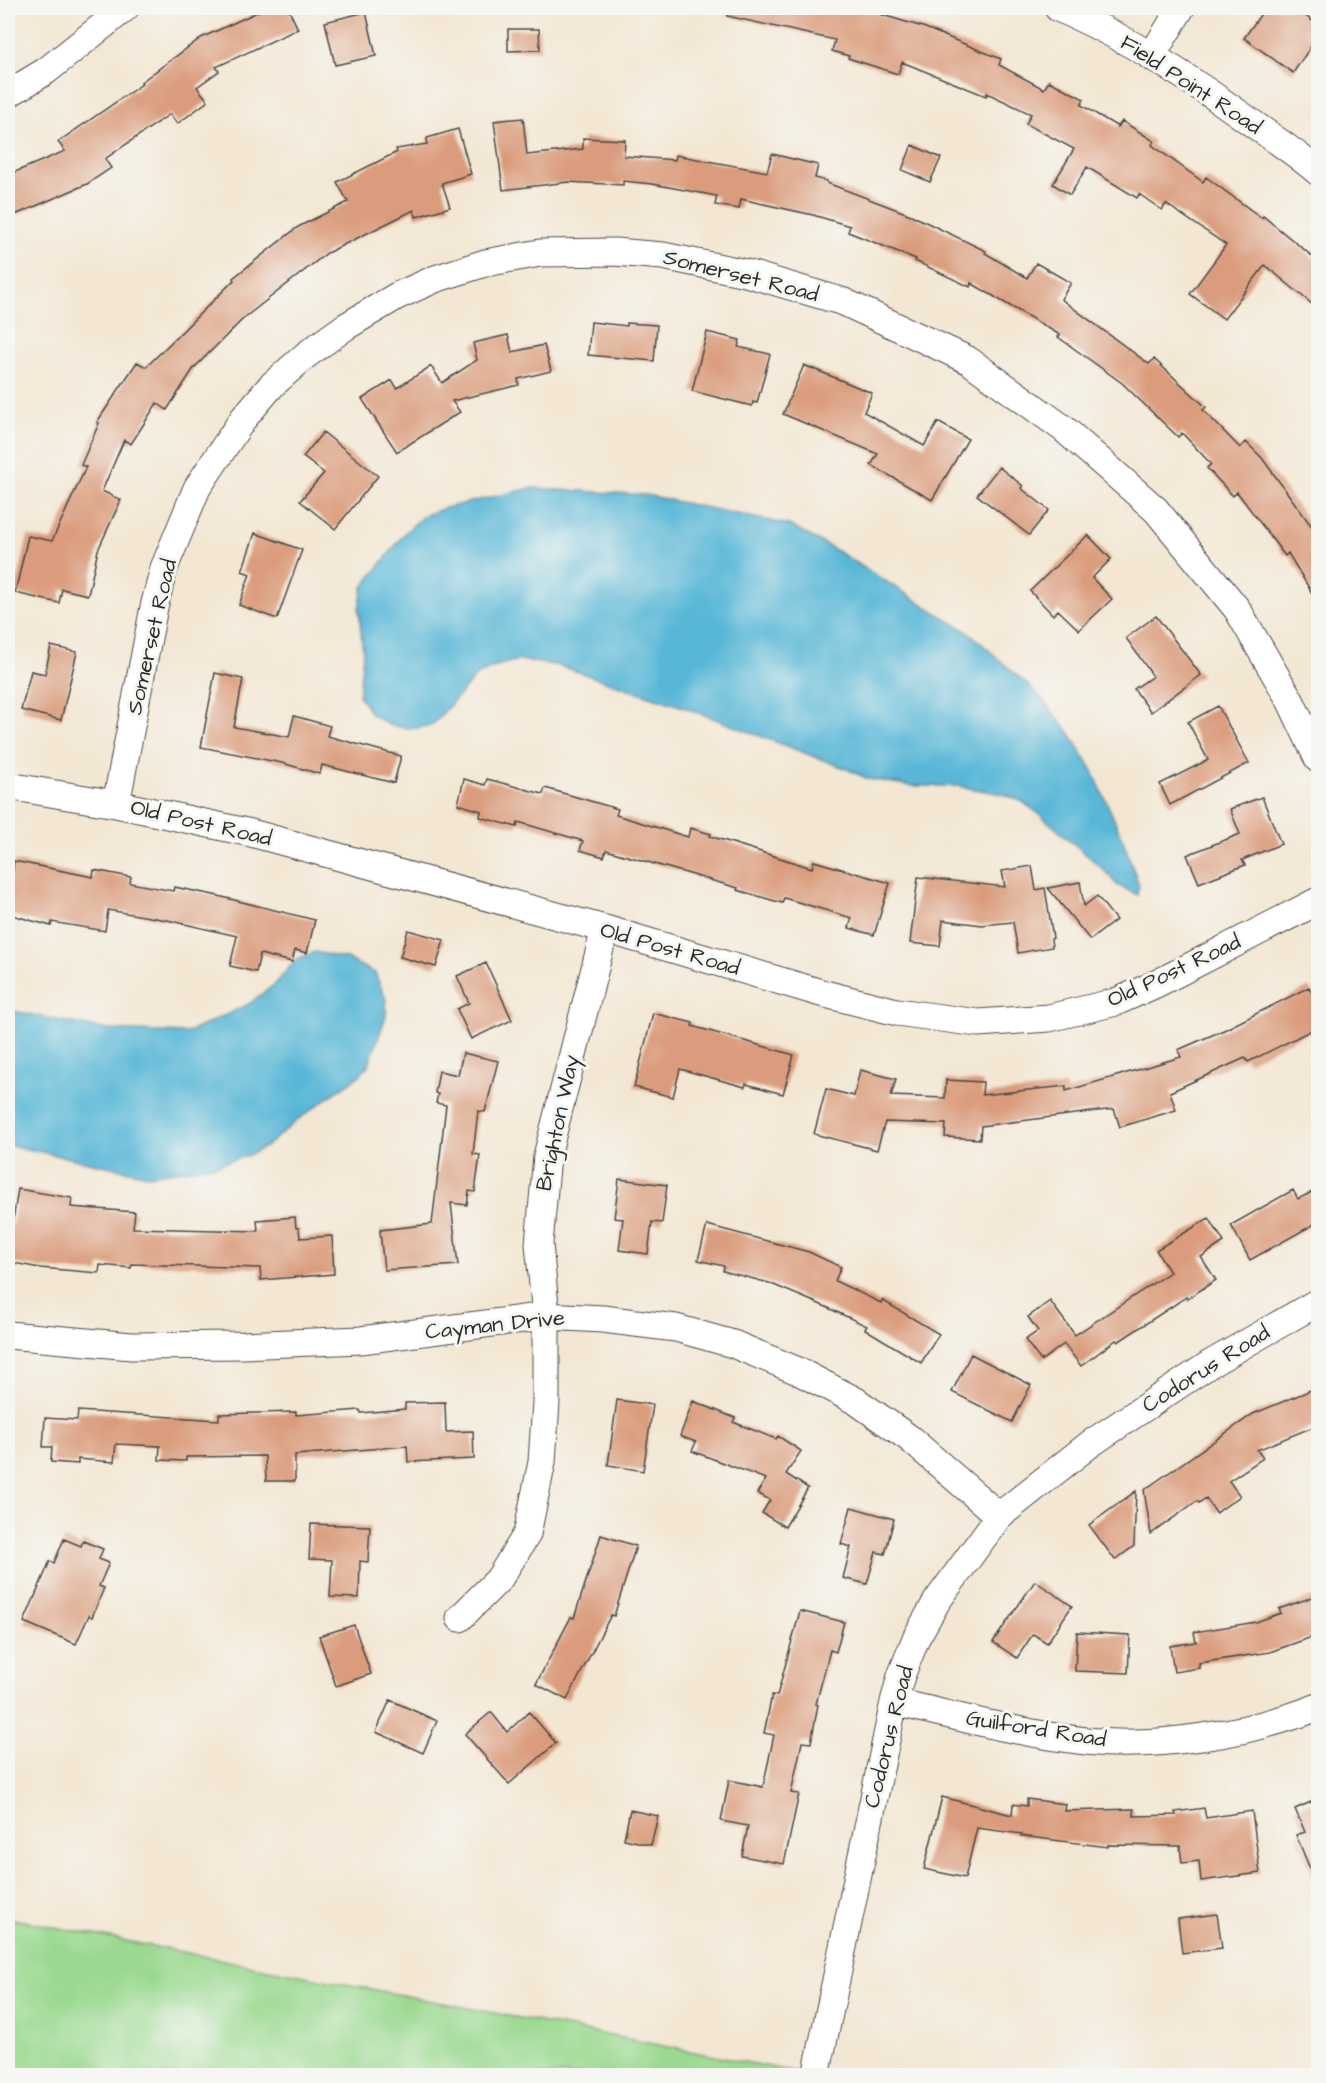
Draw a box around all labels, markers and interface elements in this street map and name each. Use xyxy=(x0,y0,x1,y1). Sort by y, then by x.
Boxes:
street label: Field Point Road xyxy=(1114,28,1268,142)
street label: Somerset Road xyxy=(660,242,822,310)
street label: Somerset Road xyxy=(119,556,185,718)
street label: Old Post Road xyxy=(127,792,275,854)
street label: Old Post Road xyxy=(597,914,743,984)
street label: Old Post Road xyxy=(1102,927,1246,1015)
street label: Brighton Way xyxy=(528,1052,589,1194)
street label: Cayman Drive xyxy=(424,1302,566,1349)
street label: Codorus Road xyxy=(1136,1317,1276,1421)
street label: Codorus Road xyxy=(856,1663,922,1811)
street label: Guilford Road xyxy=(964,1703,1108,1755)

